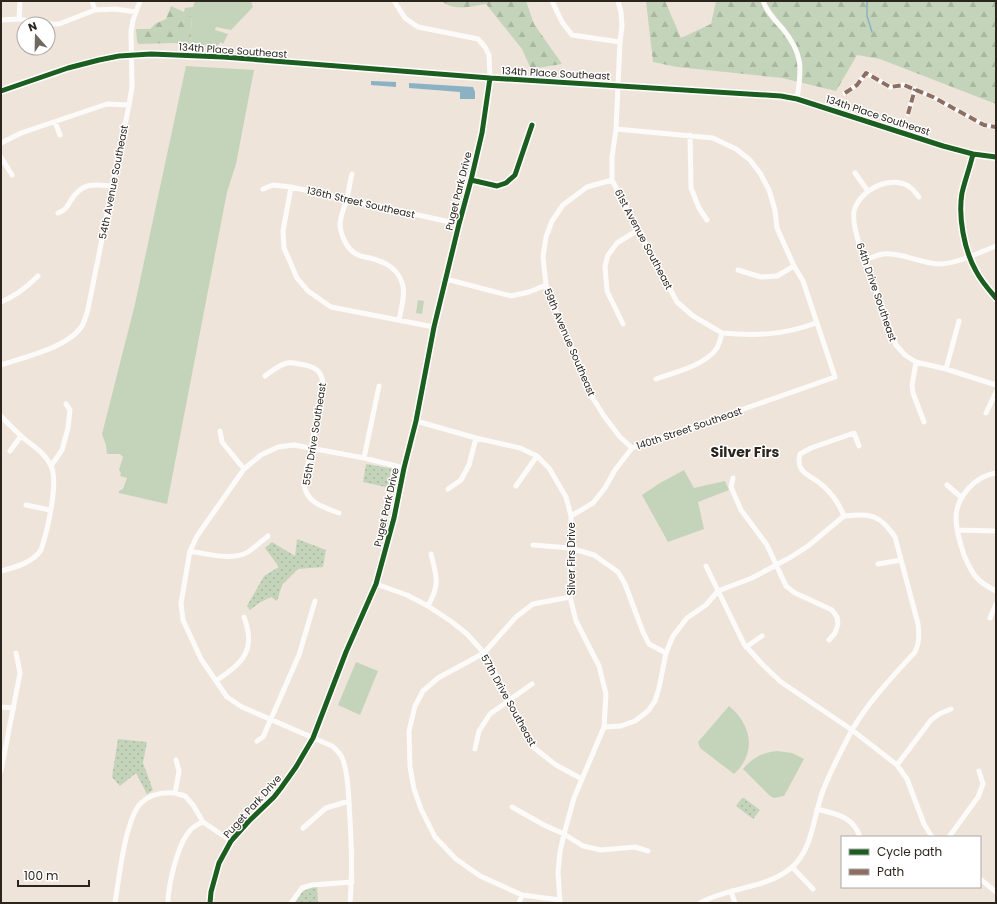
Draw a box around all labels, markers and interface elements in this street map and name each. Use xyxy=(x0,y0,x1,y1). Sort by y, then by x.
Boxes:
north arrow xyxy=(16,16,56,56)
text: N xyxy=(26,18,39,36)
street label: 134th Place Southeast xyxy=(178,39,288,62)
street label: 134th Place Southeast xyxy=(501,63,611,84)
street label: 134th Place Southeast xyxy=(824,92,932,139)
street label: 54th Avenue Southeast xyxy=(95,123,132,240)
street label: Puget Park Drive xyxy=(441,150,476,232)
street label: 136th Street Southeast xyxy=(305,183,417,222)
street label: 61st Avenue Southeast xyxy=(611,186,677,292)
street label: 64th Drive Southeast xyxy=(853,241,901,344)
street label: 59th Avenue Southeast xyxy=(540,286,599,399)
street label: 55th Drive Southeast xyxy=(299,381,330,486)
street label: 140th Street Southeast xyxy=(634,403,744,454)
district label: Silver Firs xyxy=(711,442,780,462)
street label: Puget Park Drive xyxy=(370,466,403,548)
street label: Silver Firs Drive xyxy=(564,522,579,596)
street label: 57th Drive Southeast xyxy=(477,652,540,749)
street label: Puget Park Drive xyxy=(220,771,285,841)
legend xyxy=(841,836,981,888)
text: Cycle path xyxy=(877,843,942,860)
scale bar xyxy=(18,862,89,888)
text: Path xyxy=(877,863,904,880)
text: 100 m xyxy=(24,867,58,884)

